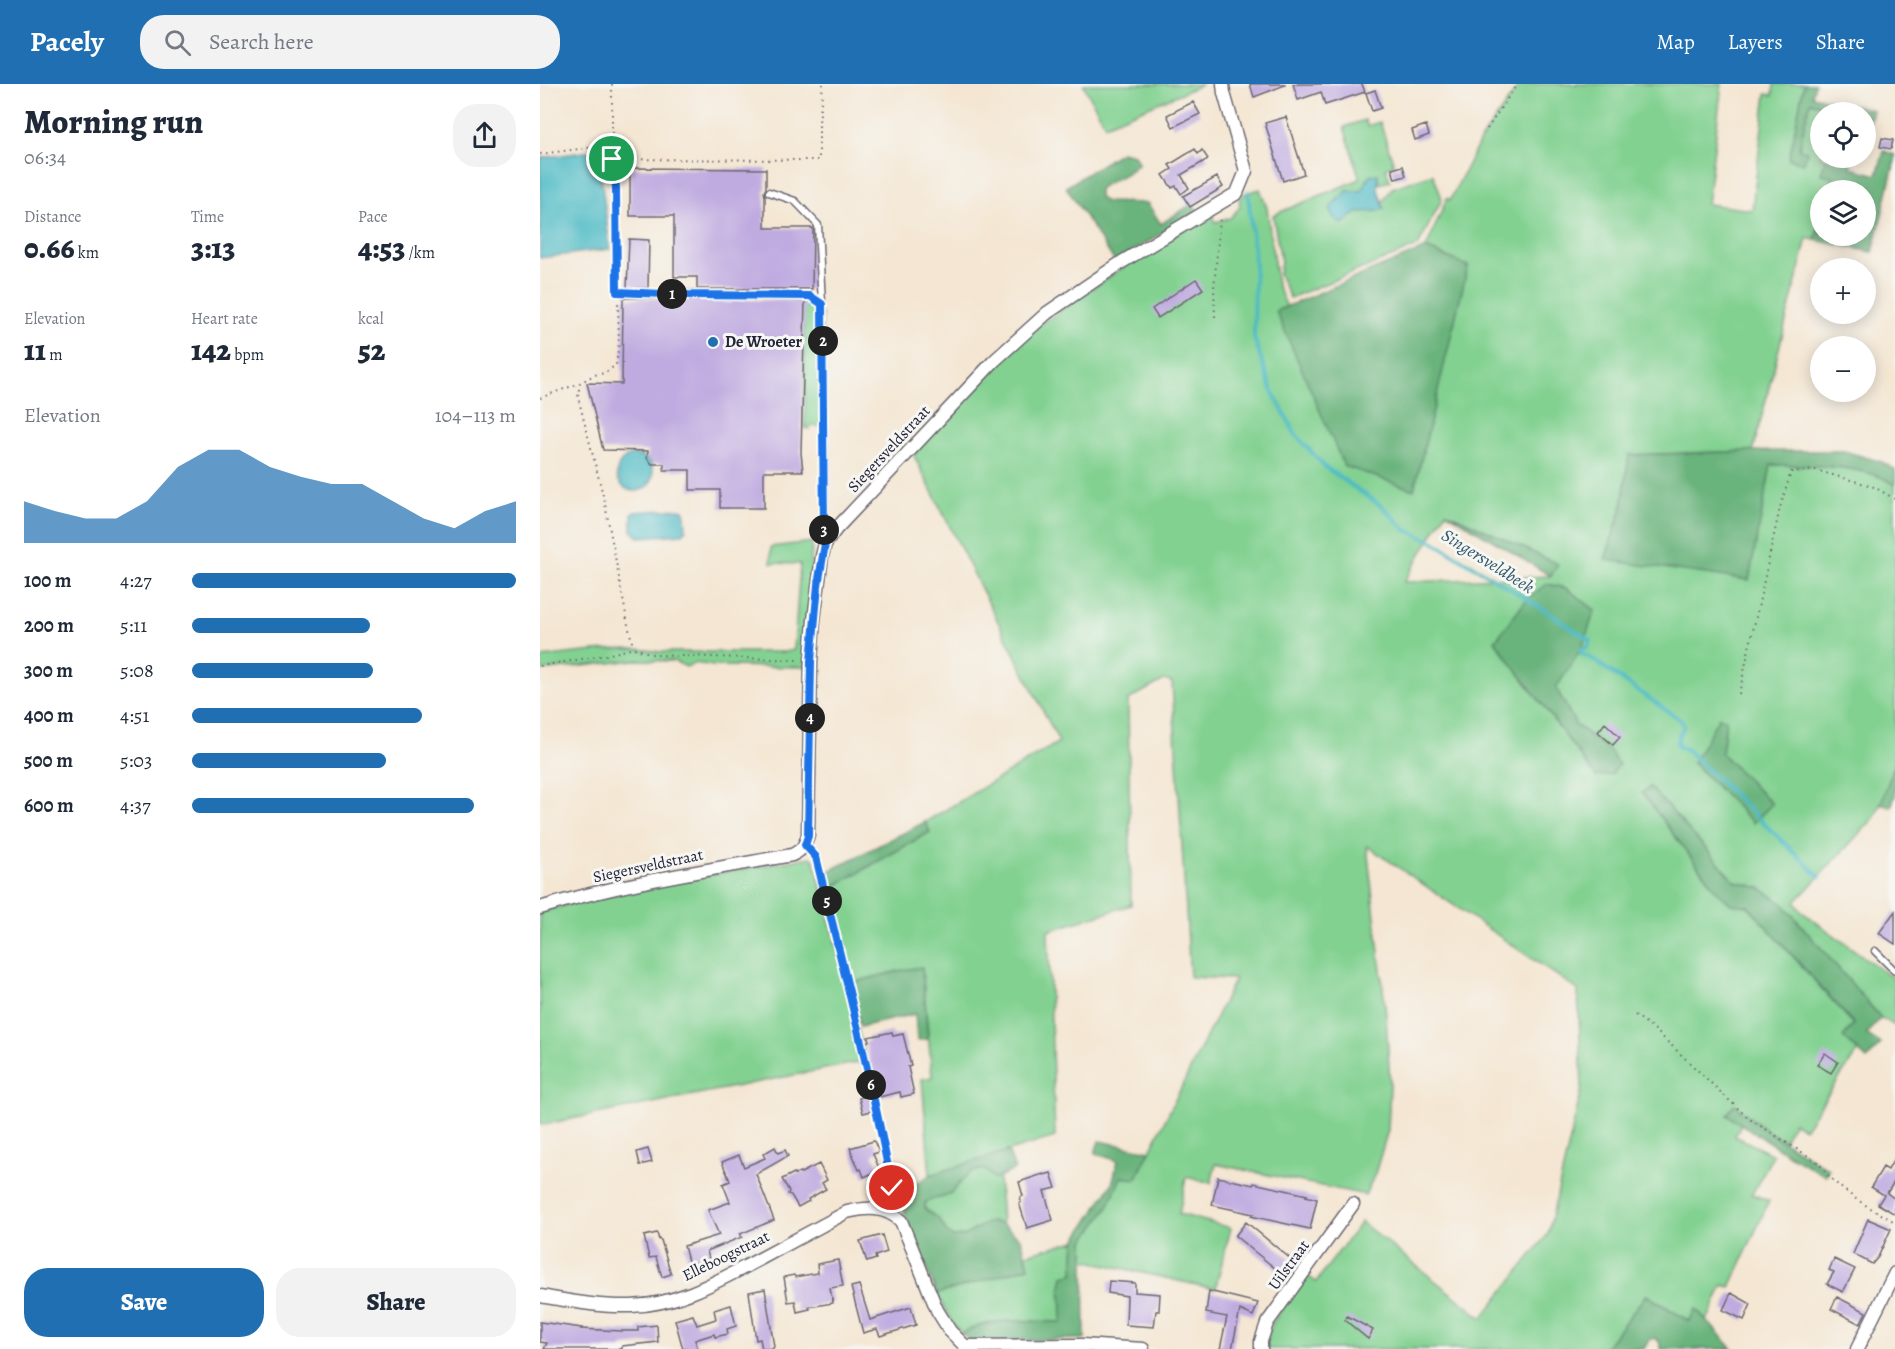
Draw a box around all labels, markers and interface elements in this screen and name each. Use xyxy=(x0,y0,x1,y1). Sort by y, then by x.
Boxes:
search box xyxy=(140,15,560,69)
text: Pacely xyxy=(30,23,104,61)
icon: search xyxy=(161,26,194,59)
text: Search here xyxy=(209,27,314,57)
text: Map xyxy=(1656,28,1695,56)
text: Layers xyxy=(1728,28,1783,56)
text: Share xyxy=(1816,28,1865,56)
text: Morning run xyxy=(24,99,203,144)
map controls xyxy=(1810,102,1876,402)
button: locate xyxy=(1810,102,1876,168)
button: share xyxy=(453,104,516,167)
pin xyxy=(586,133,637,184)
icon: arrive xyxy=(595,142,628,175)
text: 06:34 xyxy=(24,144,66,171)
button: layers xyxy=(1810,180,1876,246)
text: Distance xyxy=(24,206,81,228)
text: Time xyxy=(191,206,224,228)
text: Pace xyxy=(358,206,388,228)
text: 0.66 xyxy=(24,228,75,268)
text: 3:13 xyxy=(191,228,235,268)
text: 4:53 xyxy=(358,228,405,268)
text: km xyxy=(75,242,99,264)
text: /km xyxy=(405,242,435,264)
button: + xyxy=(1810,258,1876,324)
pin: 1 xyxy=(657,279,687,309)
text: 1 xyxy=(669,283,675,305)
text: Elevation xyxy=(24,308,85,330)
text: Heart rate xyxy=(191,308,258,330)
text: kcal xyxy=(358,308,384,330)
pin: 2 xyxy=(808,326,838,356)
text: 11 xyxy=(24,330,46,370)
text: 142 xyxy=(191,330,231,370)
text: 52 xyxy=(358,330,385,370)
text: 2 xyxy=(819,330,827,352)
place label: De Wroeter xyxy=(725,331,803,353)
marker: De Wroeter xyxy=(706,335,720,349)
button: − xyxy=(1810,336,1876,402)
text: m xyxy=(46,344,62,366)
text: bpm xyxy=(231,344,264,366)
street label: Siegersveldstraat xyxy=(843,401,935,497)
text: Elevation xyxy=(24,402,101,429)
text: 104–113 m xyxy=(435,402,516,429)
pin: 3 xyxy=(809,515,839,545)
text: 3 xyxy=(821,519,827,541)
water label: Singersveldbeek xyxy=(1437,523,1539,599)
text: 100 m xyxy=(24,567,72,594)
text: 4:27 xyxy=(120,567,152,594)
text: 200 m xyxy=(24,612,74,639)
text: 5:11 xyxy=(120,612,147,639)
text: 300 m xyxy=(24,657,73,684)
text: 5:08 xyxy=(120,657,154,684)
text: 400 m xyxy=(24,702,74,729)
text: 4:51 xyxy=(120,702,149,729)
pin: 4 xyxy=(795,703,825,733)
text: 4 xyxy=(806,707,814,729)
text: 500 m xyxy=(24,747,73,774)
text: 5:03 xyxy=(120,747,152,774)
text: 600 m xyxy=(24,792,74,819)
text: 4:37 xyxy=(120,792,151,819)
street label: Siegersveldstraat xyxy=(591,844,705,888)
pin: 5 xyxy=(812,886,842,916)
text: 5 xyxy=(824,890,830,912)
pin: 6 xyxy=(856,1070,886,1100)
text: 6 xyxy=(867,1074,875,1096)
pin xyxy=(866,1162,917,1213)
icon: check xyxy=(875,1171,908,1204)
street label: Elleboogstraat xyxy=(679,1225,773,1287)
street label: Uilstraat xyxy=(1263,1236,1315,1294)
button: Save xyxy=(24,1268,264,1337)
button: Share xyxy=(276,1268,516,1337)

